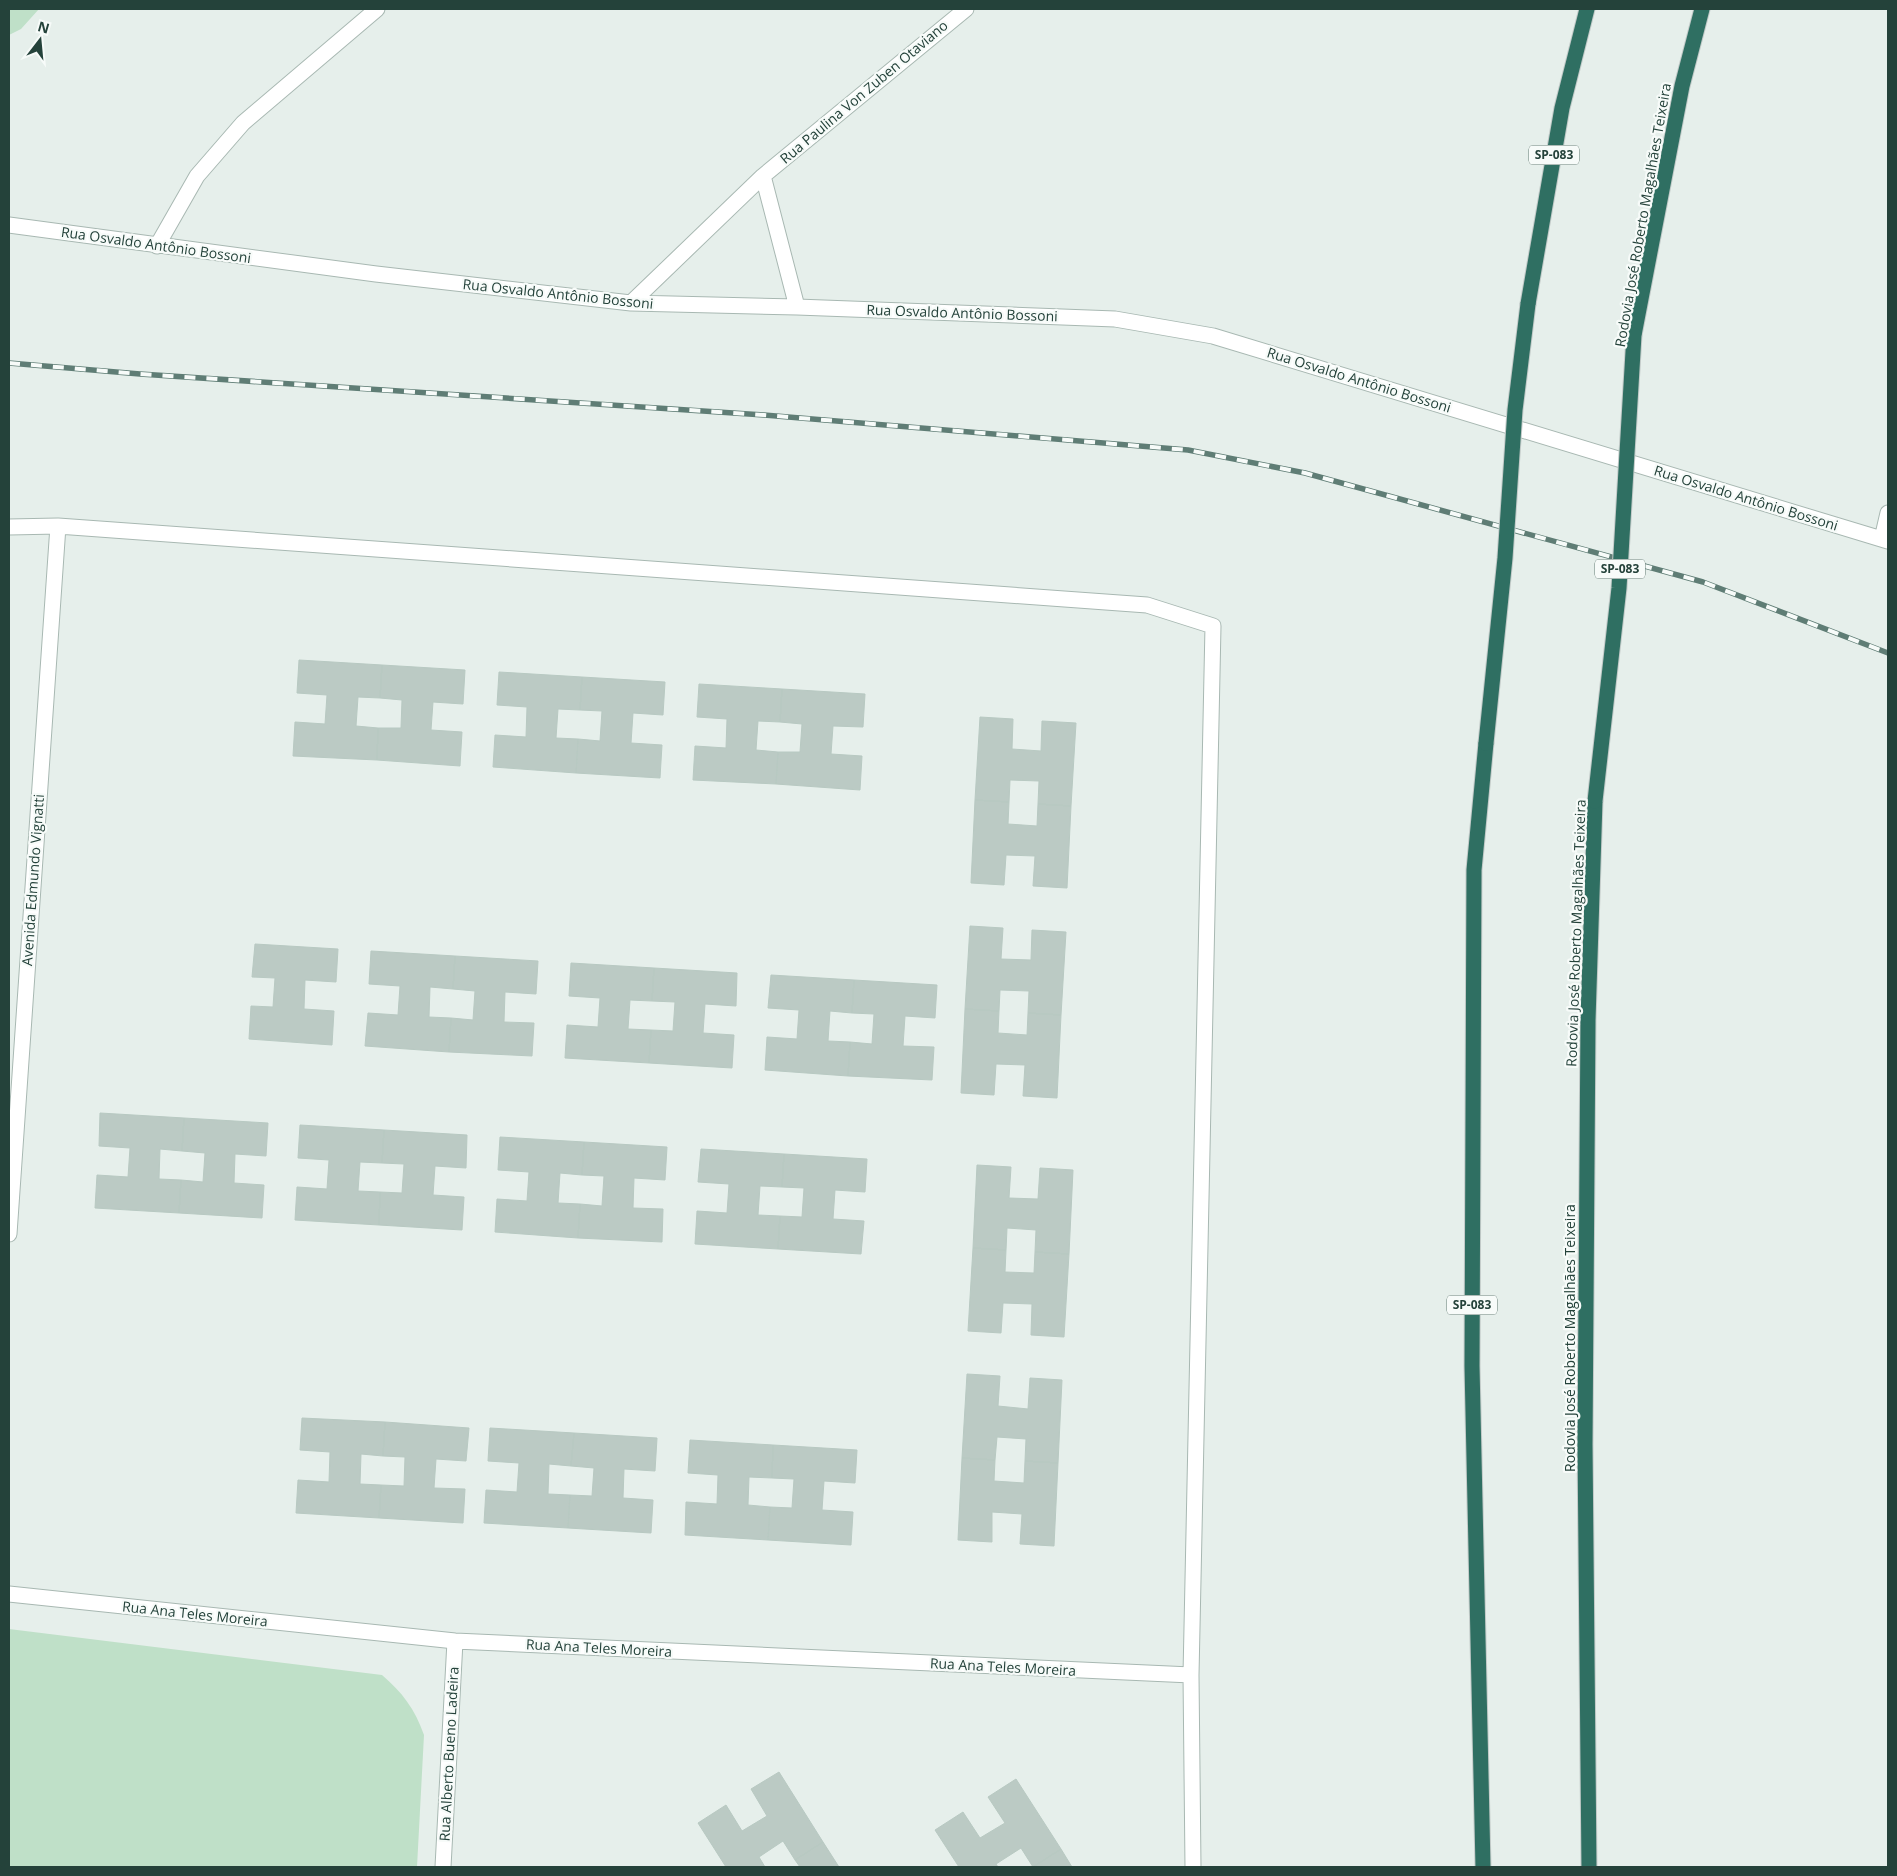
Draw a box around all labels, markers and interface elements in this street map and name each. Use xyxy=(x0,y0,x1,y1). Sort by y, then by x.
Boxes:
north arrow xyxy=(15,15,65,65)
text: N xyxy=(36,16,52,38)
street label: Rua Paulina Von Zuben Otaviano xyxy=(776,16,952,168)
street label: Rodovia José Roberto Magalhães Teixeira xyxy=(1610,81,1675,348)
road number: SP-083 xyxy=(1529,146,1579,164)
street label: Rua Osvaldo Antônio Bossoni xyxy=(60,222,252,267)
street label: Rua Osvaldo Antônio Bossoni xyxy=(462,274,654,313)
street label: Rua Osvaldo Antônio Bossoni xyxy=(866,300,1058,325)
street label: Rua Osvaldo Antônio Bossoni xyxy=(1265,342,1453,417)
street label: Rua Osvaldo Antônio Bossoni xyxy=(1652,460,1840,535)
road number: SP-083 xyxy=(1595,560,1645,578)
street label: Avenida Edmundo Vignatti xyxy=(17,793,48,967)
street label: Rodovia José Roberto Magalhães Teixeira xyxy=(1561,799,1590,1067)
street label: Rodovia José Roberto Magalhães Teixeira xyxy=(1560,1204,1579,1472)
road number: SP-083 xyxy=(1447,1296,1497,1314)
street label: Rua Ana Teles Moreira xyxy=(121,1596,269,1631)
street label: Rua Ana Teles Moreira xyxy=(525,1634,673,1661)
street label: Rua Ana Teles Moreira xyxy=(929,1653,1077,1680)
street label: Rua Alberto Bueno Ladeira xyxy=(434,1666,463,1842)

